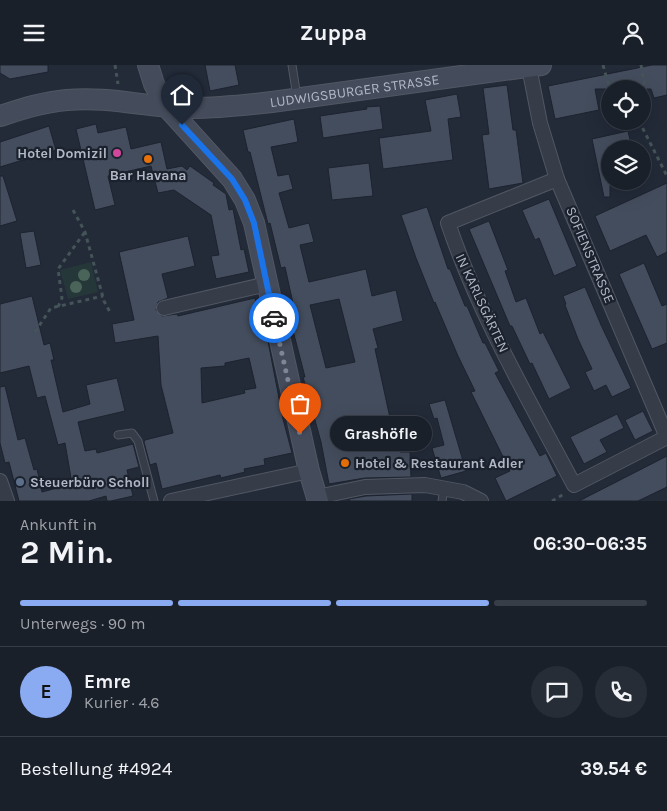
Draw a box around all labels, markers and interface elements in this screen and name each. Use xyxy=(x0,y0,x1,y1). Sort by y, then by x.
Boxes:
icon: menu xyxy=(20,19,48,47)
icon: person xyxy=(619,19,647,47)
text: Zuppa xyxy=(300,20,367,46)
street label: LUDWIGSBURGER STRASSE xyxy=(269,71,440,111)
pin xyxy=(161,74,203,125)
map controls xyxy=(601,80,651,190)
button: locate xyxy=(601,80,651,130)
icon: home xyxy=(168,81,196,109)
button: layers xyxy=(601,140,651,190)
place label: Hotel Domizil xyxy=(17,145,107,162)
marker: Hotel Domizil xyxy=(111,147,123,159)
marker: Bar Havana xyxy=(142,153,154,165)
place label: Bar Havana xyxy=(110,167,186,184)
street label: SOFIENSTRASSE xyxy=(562,204,618,306)
street label: IN KARLSGÄRTEN xyxy=(452,251,512,355)
courier xyxy=(249,293,299,343)
icon: car xyxy=(260,304,288,332)
pin xyxy=(279,383,321,434)
icon: bag xyxy=(286,390,314,418)
callout: Grashöfle xyxy=(330,417,432,451)
text: Grashöfle xyxy=(344,424,418,443)
place label: Hotel & Restaurant Adler xyxy=(355,455,523,472)
marker: Hotel & Restaurant Adler xyxy=(339,457,351,469)
place label: Steuerbüro Scholl xyxy=(30,474,149,491)
marker: Steuerbüro Scholl xyxy=(14,476,26,488)
text: Ankunft in xyxy=(20,515,97,534)
text: 06:30–06:35 xyxy=(533,533,647,555)
text: 2 Min. xyxy=(20,534,113,571)
text: Unterwegs · 90 m xyxy=(20,614,145,633)
button: chat xyxy=(531,666,583,718)
button: phone xyxy=(595,666,647,718)
text: Emre xyxy=(84,671,131,693)
text: E xyxy=(40,681,52,703)
text: Kurier · 4.6 xyxy=(84,693,159,712)
text: Bestellung #4924 xyxy=(20,758,172,780)
text: 39.54 € xyxy=(580,758,647,780)

